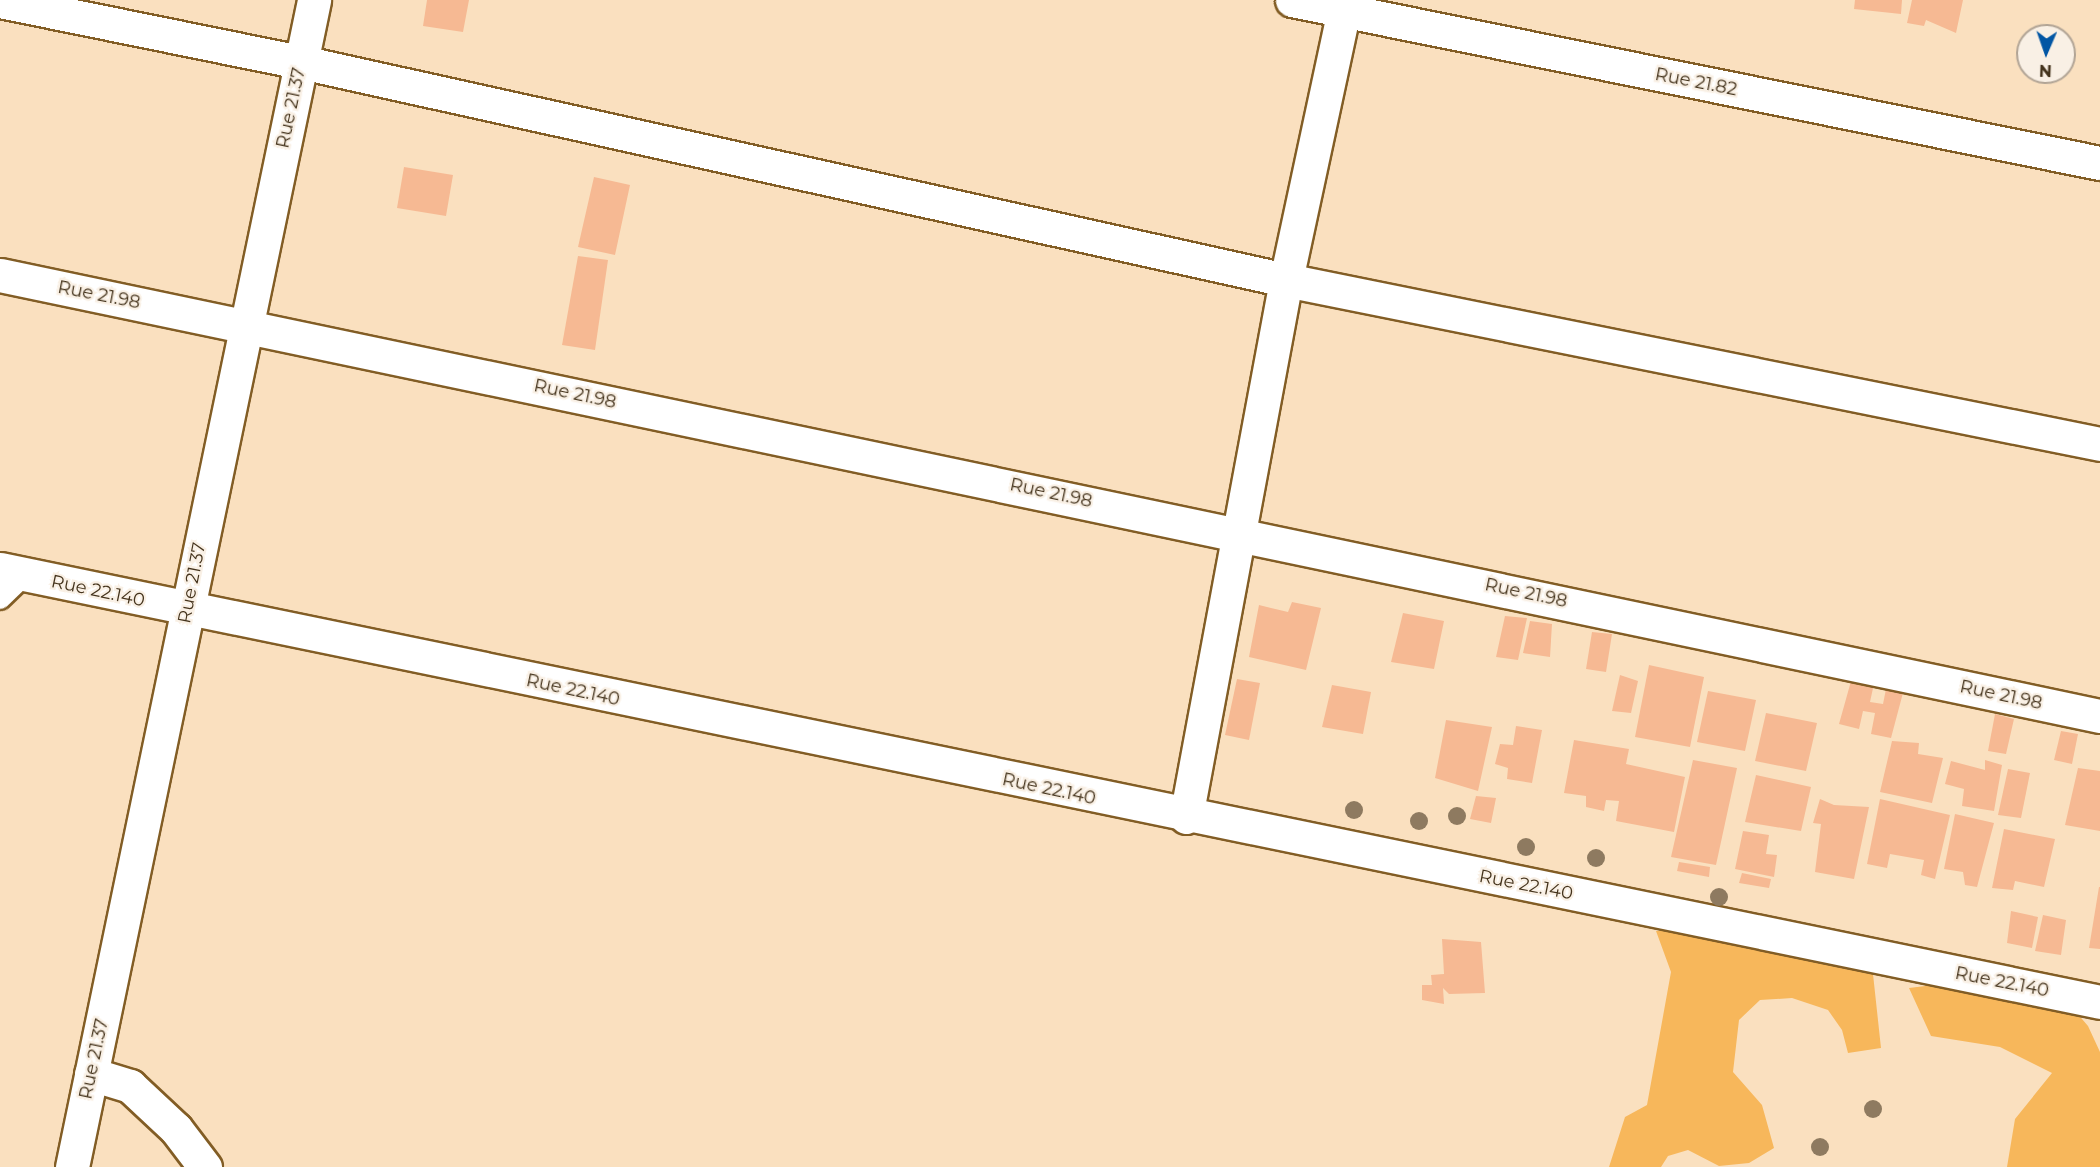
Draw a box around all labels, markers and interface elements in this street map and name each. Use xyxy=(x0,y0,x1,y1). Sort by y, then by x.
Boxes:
north arrow xyxy=(2016,24,2076,84)
text: N xyxy=(2039,61,2052,80)
street label: Rue 21.82 xyxy=(1653,63,1739,101)
street label: Rue 21.37 xyxy=(272,66,310,150)
street label: Rue 21.98 xyxy=(56,276,142,314)
street label: Rue 21.98 xyxy=(532,375,618,413)
street label: Rue 21.98 xyxy=(1008,474,1094,512)
street label: Rue 21.37 xyxy=(174,541,210,625)
street label: Rue 22.140 xyxy=(49,571,147,611)
street label: Rue 21.98 xyxy=(1483,574,1569,612)
street label: Rue 22.140 xyxy=(524,670,622,710)
street label: Rue 21.98 xyxy=(1958,676,2044,714)
street label: Rue 22.140 xyxy=(1000,769,1098,809)
street label: Rue 22.140 xyxy=(1477,865,1575,905)
street label: Rue 22.140 xyxy=(1953,962,2051,1002)
street label: Rue 21.37 xyxy=(75,1017,113,1101)

